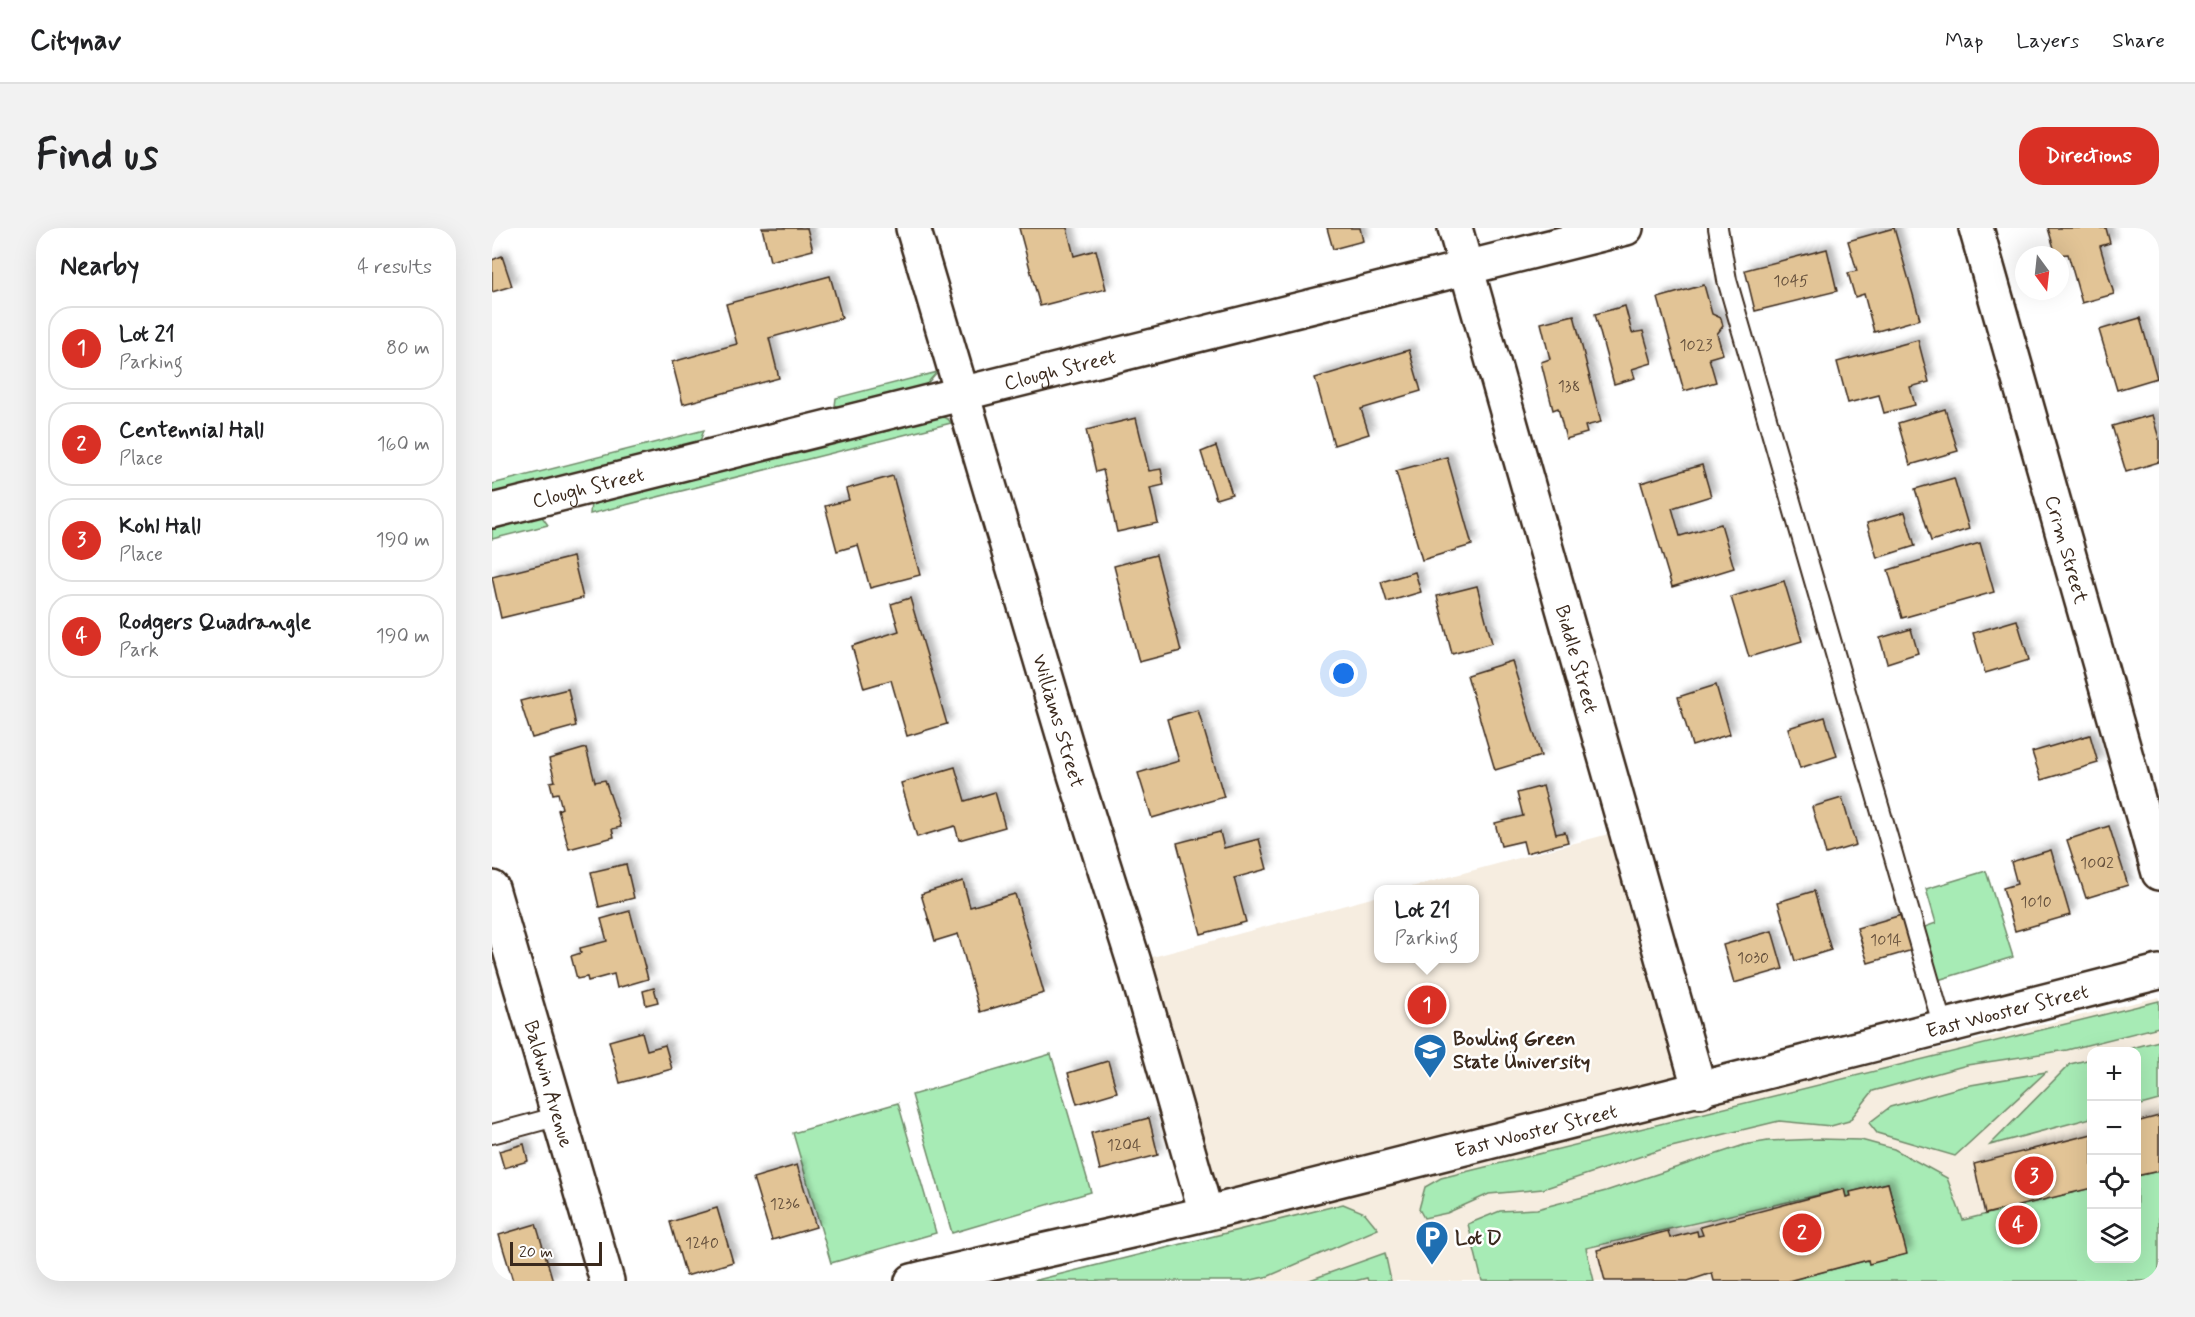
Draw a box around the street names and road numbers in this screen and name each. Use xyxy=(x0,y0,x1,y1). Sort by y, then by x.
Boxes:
street label: Clough Street xyxy=(1001,344,1119,398)
street label: Clough Street xyxy=(530,462,647,515)
street label: Crim Street xyxy=(2038,492,2094,607)
street label: Biddle Street xyxy=(1548,602,1604,717)
street label: Williams Street xyxy=(1025,651,1090,792)
street label: East Wooster Street xyxy=(1923,978,2091,1046)
street label: Baldwin Avenue xyxy=(516,1017,579,1151)
street label: East Wooster Street xyxy=(1452,1098,1620,1165)

